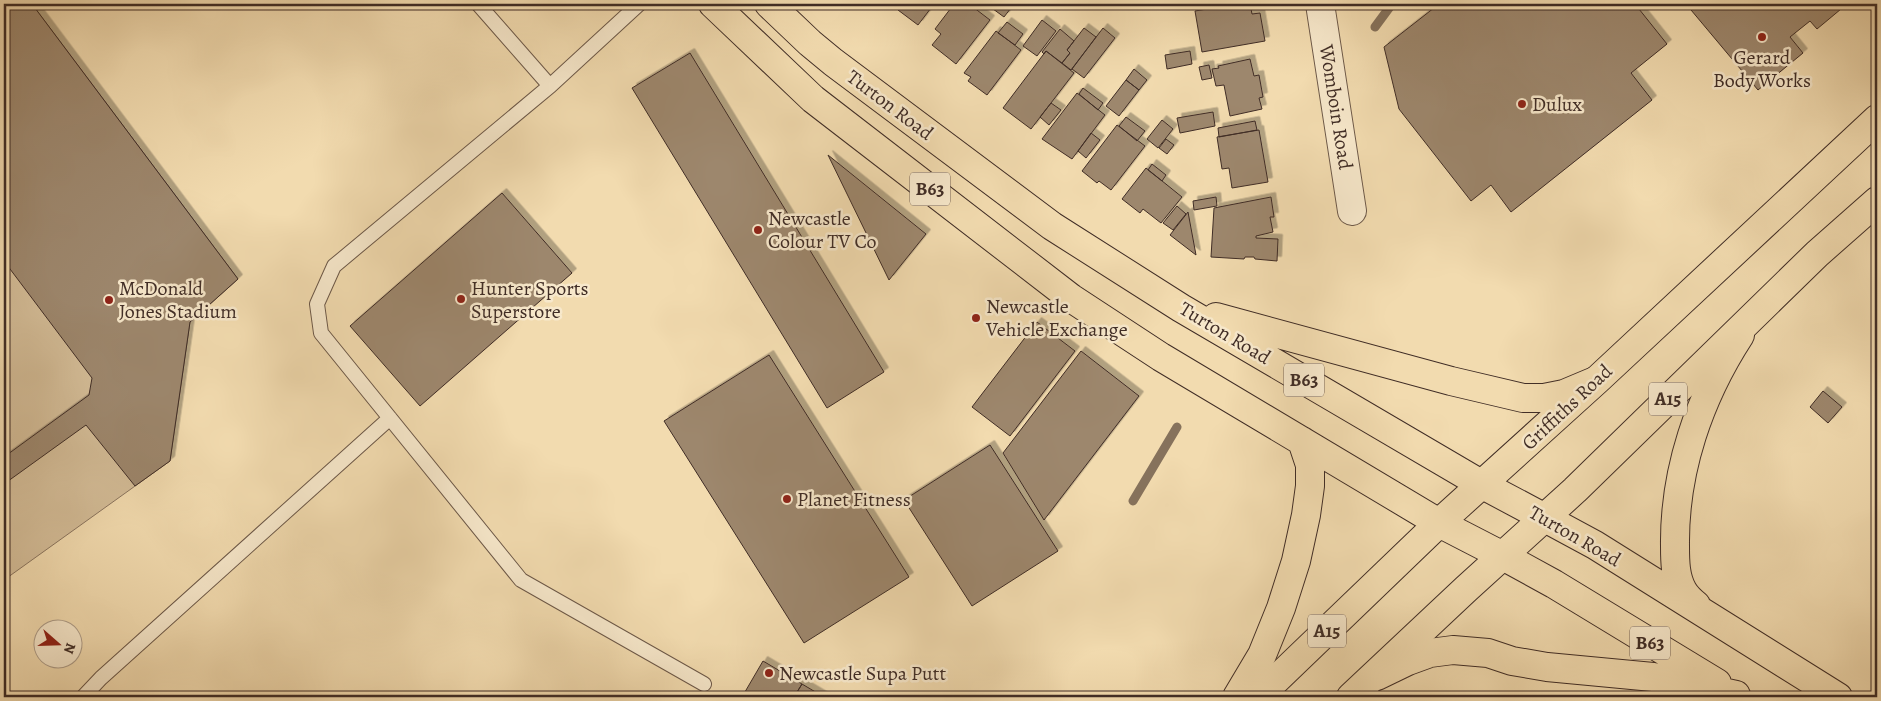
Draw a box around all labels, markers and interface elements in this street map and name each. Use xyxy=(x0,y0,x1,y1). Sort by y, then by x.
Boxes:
marker: Gerard Body Works xyxy=(1756,31,1768,43)
street label: Womboin Road xyxy=(1313,42,1359,172)
place label: Gerard Body Works xyxy=(1713,44,1811,94)
street label: Turton Road xyxy=(841,64,939,147)
place label: Dulux xyxy=(1532,91,1583,118)
marker: Dulux xyxy=(1516,98,1528,110)
road number: B63 xyxy=(910,172,950,205)
place label: Newcastle Colour TV Co xyxy=(768,205,877,255)
marker: Newcastle Colour TV Co xyxy=(752,224,764,236)
place label: McDonald Jones Stadium xyxy=(119,275,237,325)
place label: Hunter Sports Superstore xyxy=(471,275,588,325)
marker: Hunter Sports Superstore xyxy=(455,293,467,305)
place label: Newcastle Vehicle Exchange xyxy=(985,293,1128,343)
marker: McDonald Jones Stadium xyxy=(103,294,115,306)
street label: Turton Road xyxy=(1174,295,1276,371)
marker: Newcastle Vehicle Exchange xyxy=(970,312,982,324)
street label: Griffiths Road xyxy=(1516,358,1618,456)
road number: B63 xyxy=(1284,364,1324,396)
road number: A15 xyxy=(1649,382,1687,416)
place label: Planet Fitness xyxy=(797,486,911,513)
marker: Planet Fitness xyxy=(781,493,793,505)
street label: Turton Road xyxy=(1524,499,1626,573)
road number: A15 xyxy=(1308,614,1346,648)
north arrow xyxy=(32,618,82,668)
road number: B63 xyxy=(1630,626,1670,660)
text: N xyxy=(59,640,80,656)
place label: Newcastle Supa Putt xyxy=(779,660,946,687)
marker: Newcastle Supa Putt xyxy=(763,667,775,679)

